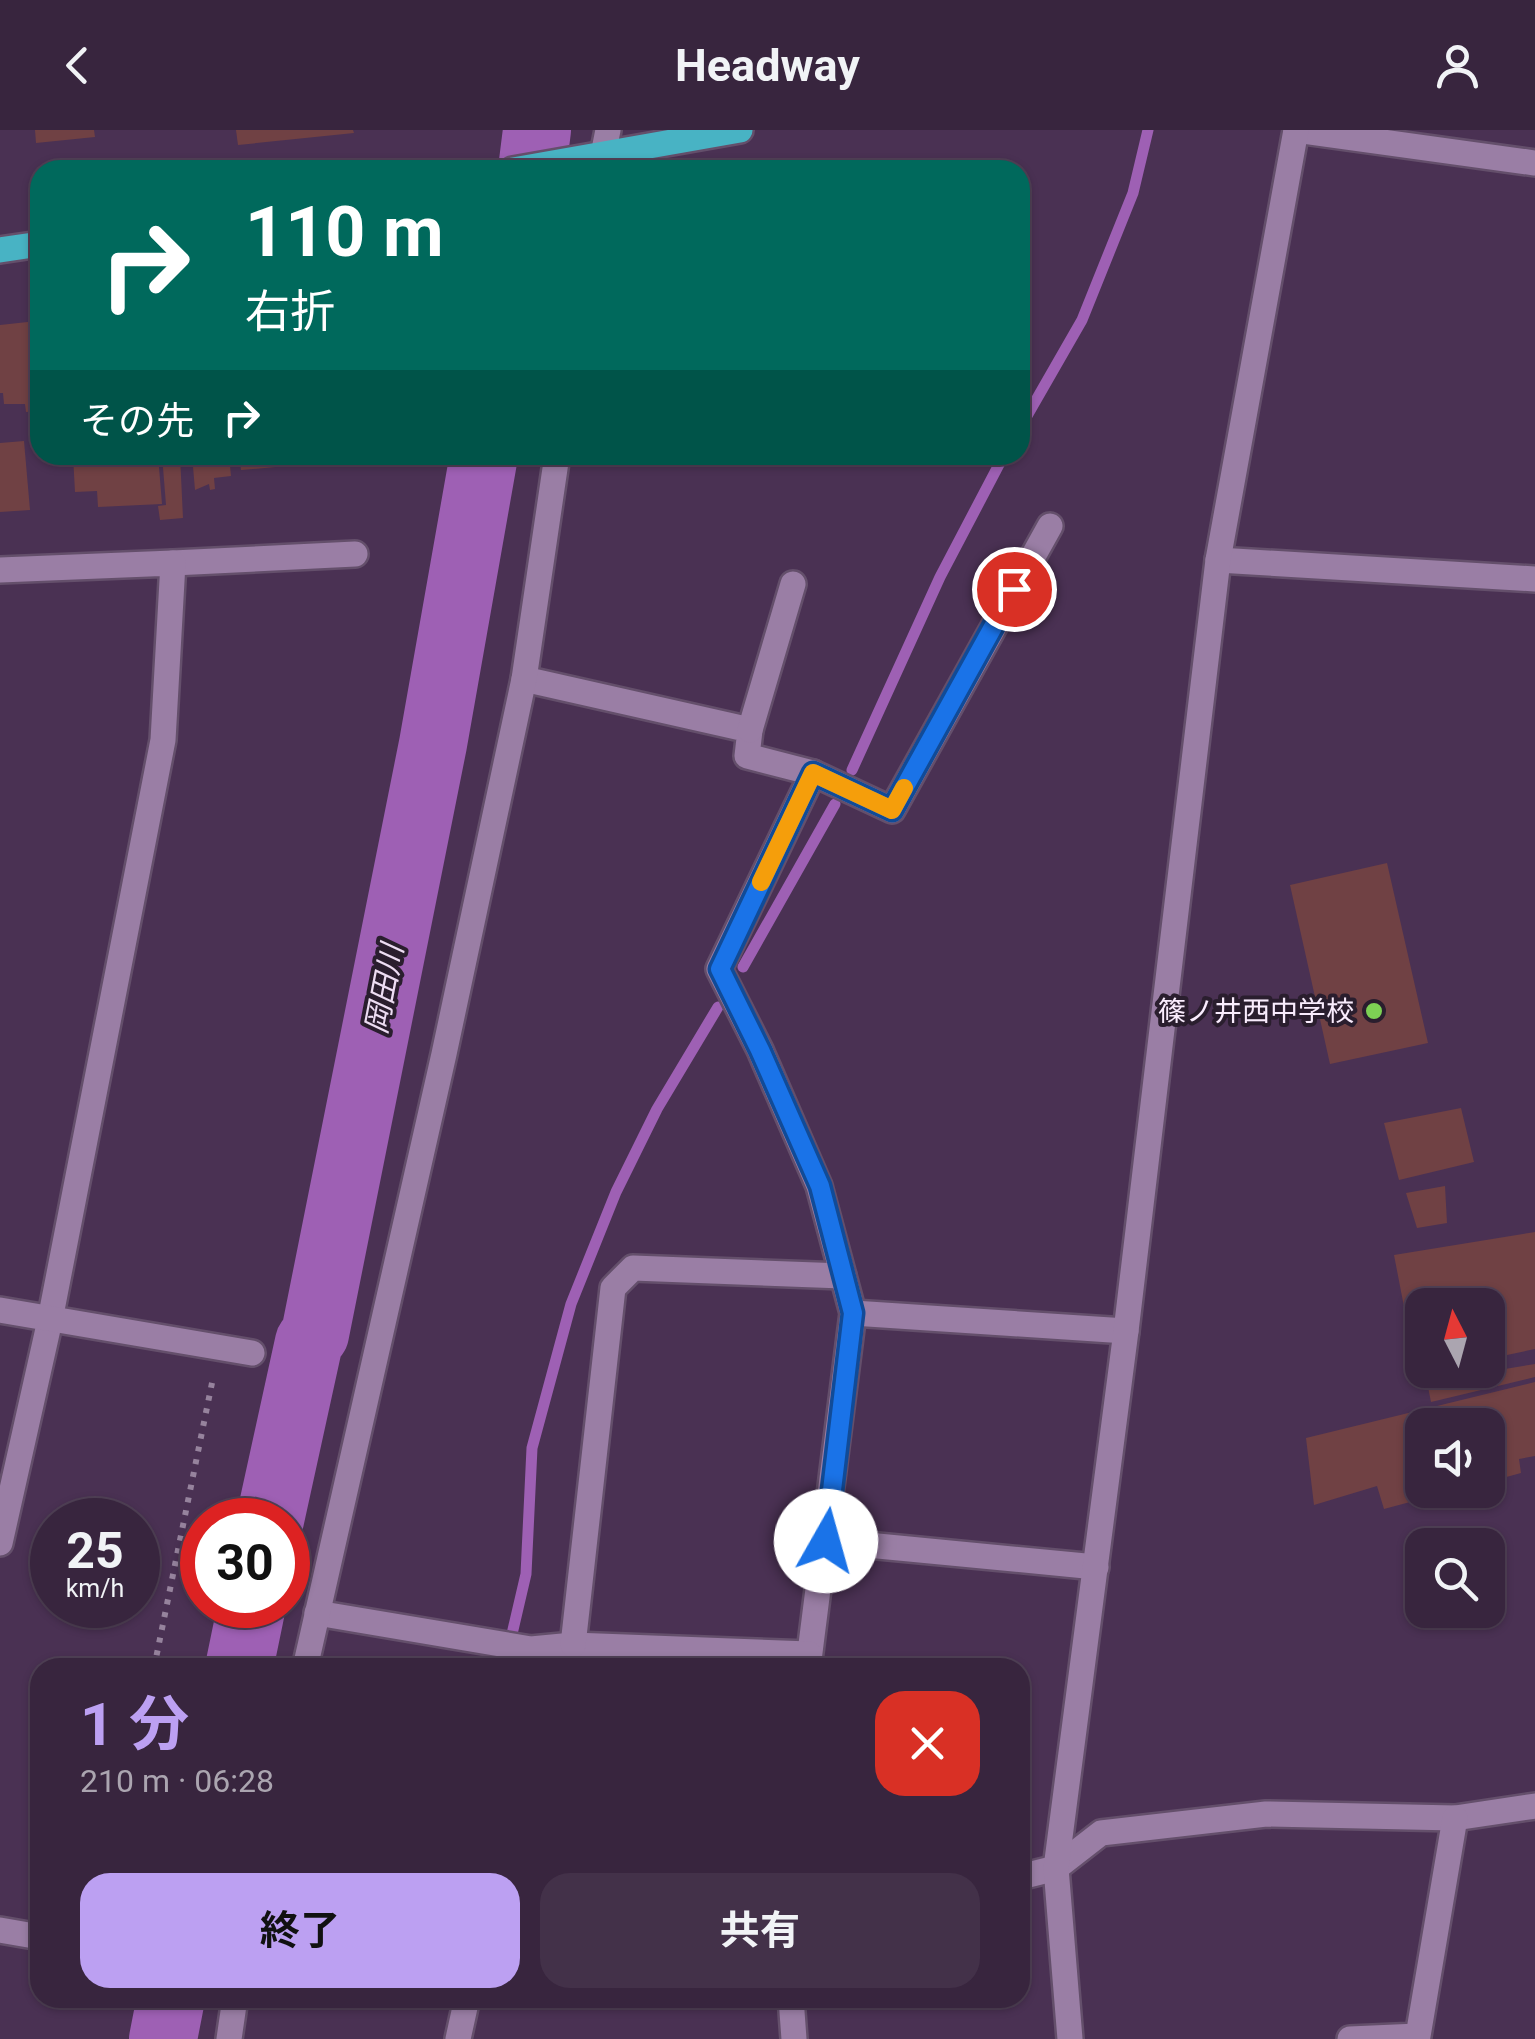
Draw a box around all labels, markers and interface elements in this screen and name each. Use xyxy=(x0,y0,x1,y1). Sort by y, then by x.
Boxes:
icon: back xyxy=(50,38,105,93)
icon: person xyxy=(1430,38,1485,93)
text: Headway xyxy=(675,39,860,92)
text: 110 m xyxy=(245,191,444,273)
icon: right xyxy=(80,200,210,330)
text: 右折 xyxy=(245,285,335,338)
icon: right xyxy=(214,390,269,445)
text: その先 xyxy=(80,399,194,443)
pin xyxy=(972,547,1057,632)
icon: arrive xyxy=(987,562,1042,617)
water label: 岡田川 xyxy=(358,939,410,1037)
place label: 篠ノ井西中学校 xyxy=(1158,995,1354,1028)
marker: 篠ノ井西中学校 xyxy=(1363,1000,1385,1022)
north arrow xyxy=(1405,1288,1505,1388)
map controls xyxy=(1405,1288,1505,1628)
button: sound xyxy=(1405,1408,1505,1508)
position arrow xyxy=(774,1489,878,1593)
speed limit sign: 30 xyxy=(180,1498,310,1628)
text: 25 xyxy=(66,1522,124,1580)
button: search xyxy=(1405,1528,1505,1628)
text: km/h xyxy=(66,1574,124,1603)
text: 1 分 xyxy=(80,1689,189,1760)
button: close xyxy=(875,1691,980,1796)
text: 210 m · 06:28 xyxy=(80,1762,274,1800)
button: 終了 xyxy=(80,1873,520,1988)
button: 共有 xyxy=(540,1873,980,1988)

